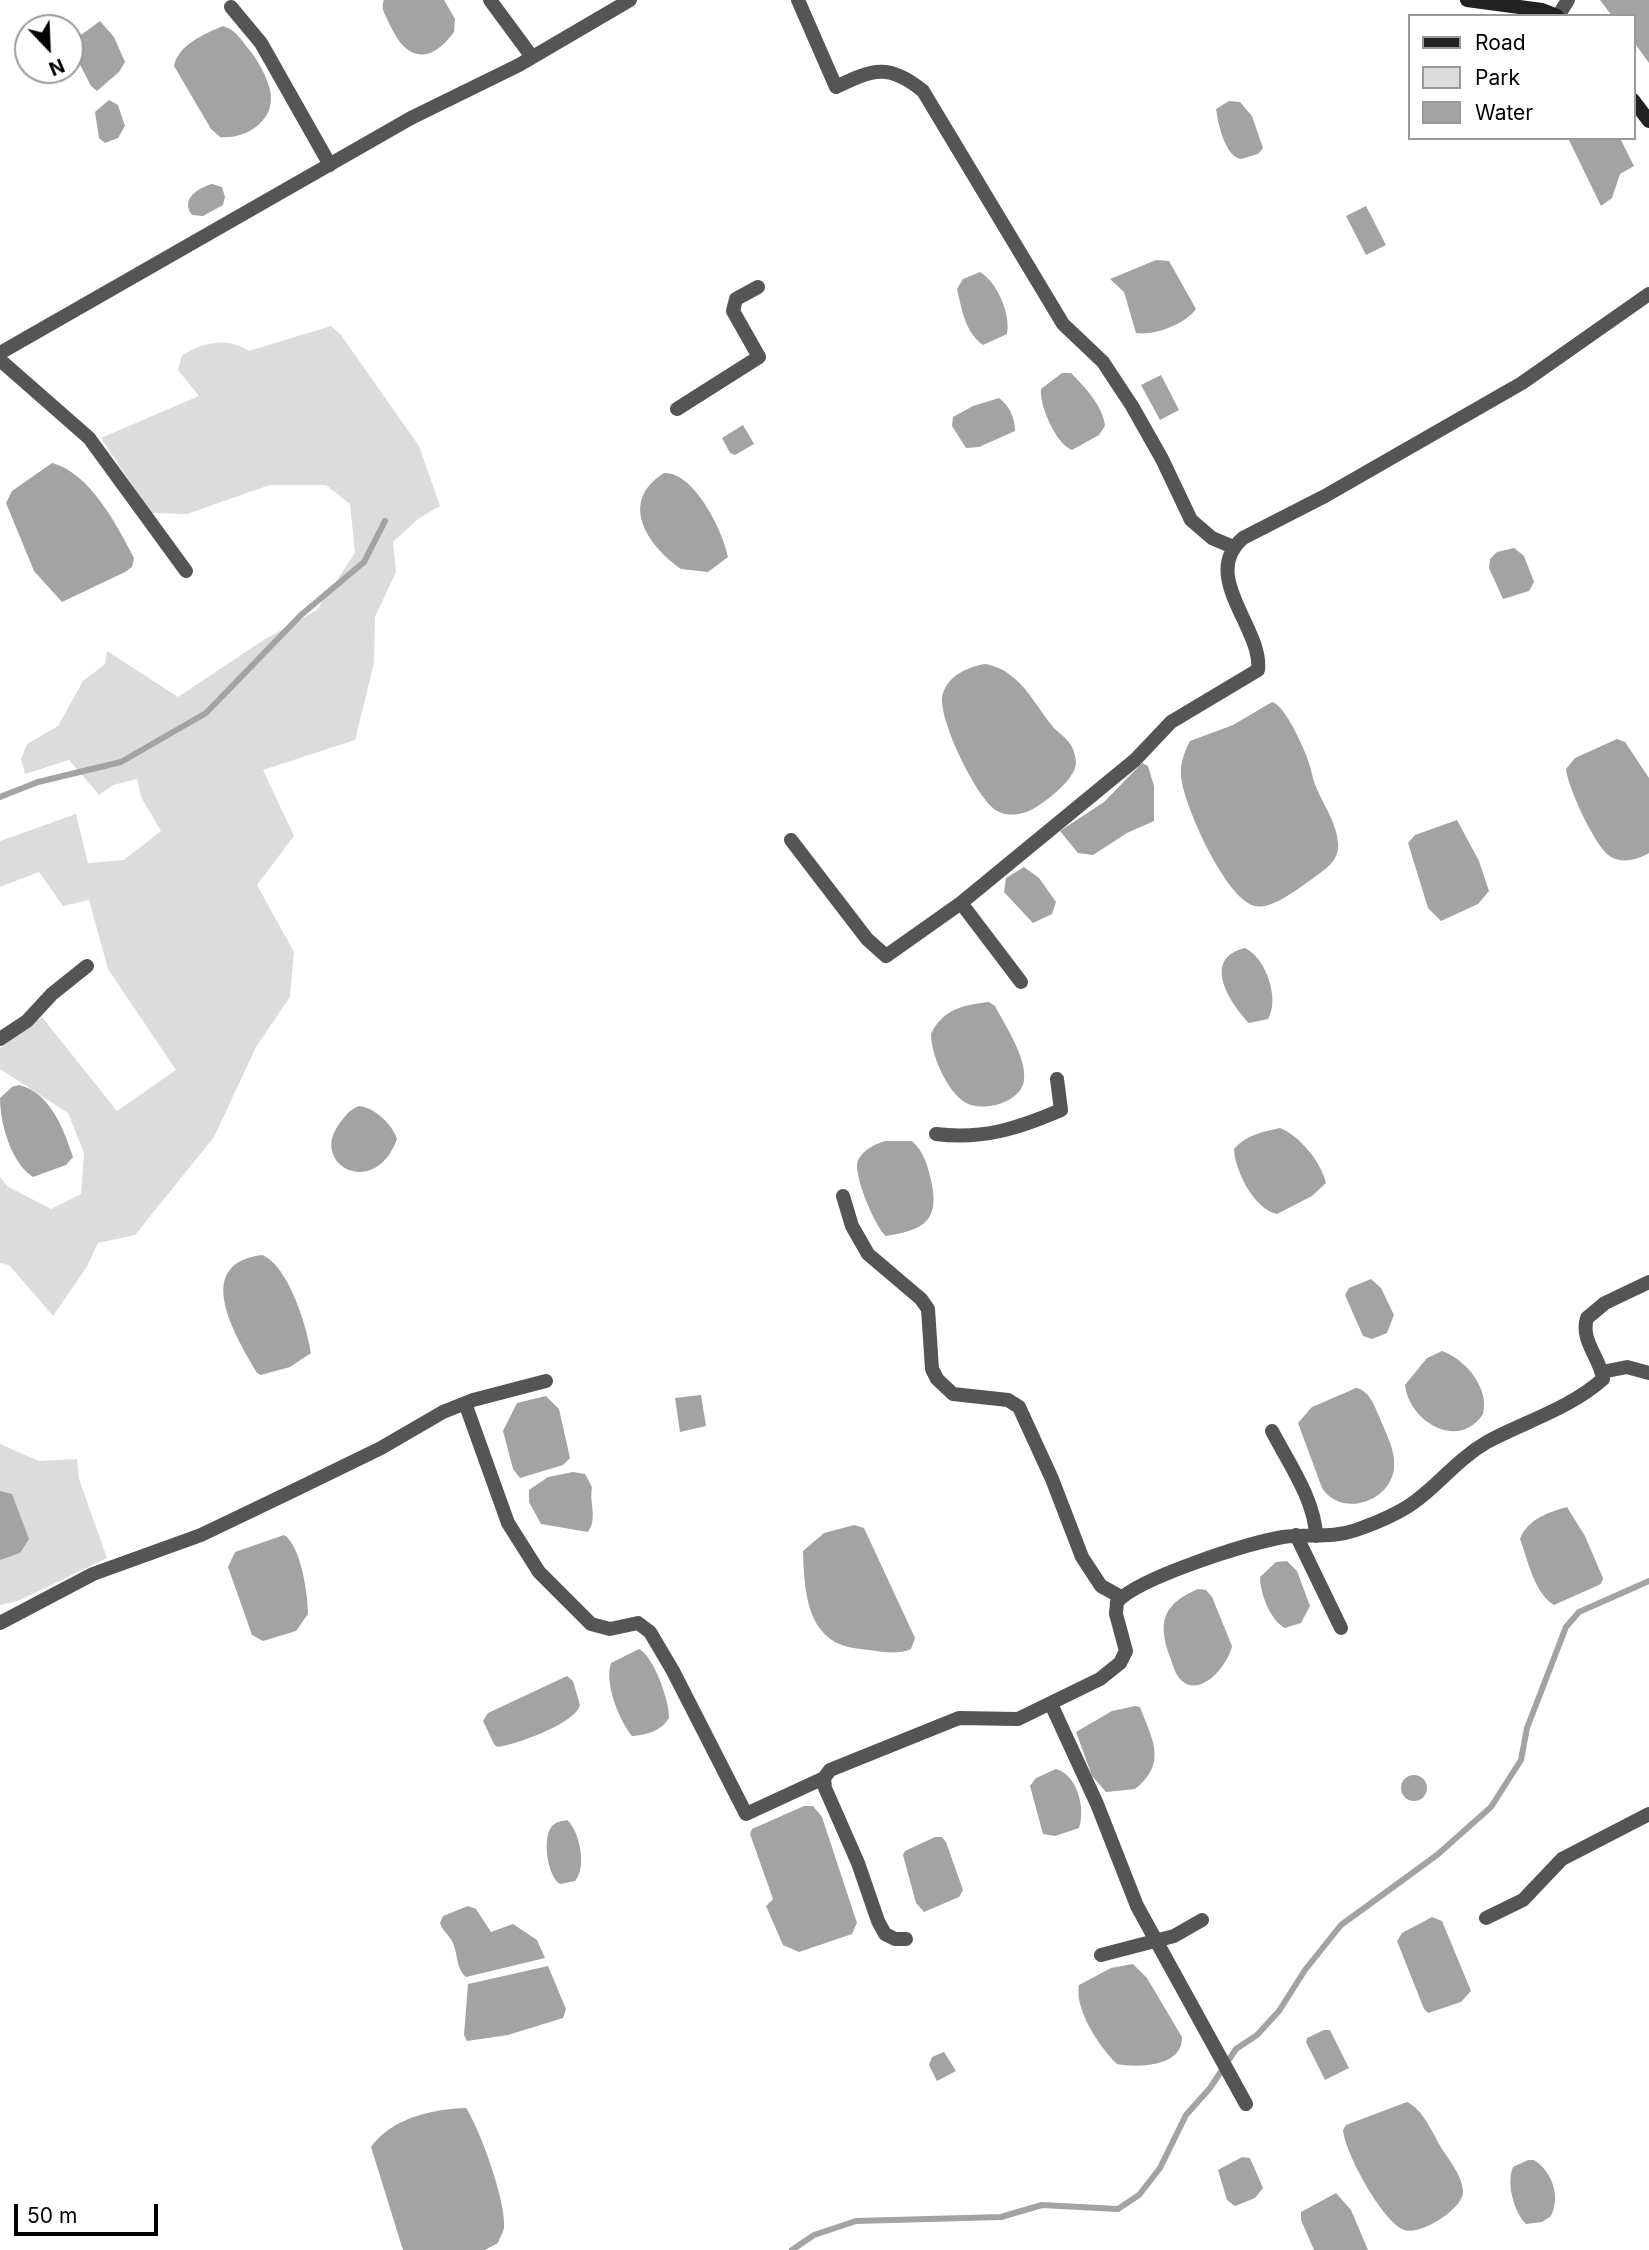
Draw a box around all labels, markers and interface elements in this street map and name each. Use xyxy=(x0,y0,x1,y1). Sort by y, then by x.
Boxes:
north arrow xyxy=(14,14,84,84)
legend xyxy=(1408,14,1635,140)
text: Road xyxy=(1475,30,1526,55)
text: N xyxy=(45,54,68,80)
text: Park xyxy=(1475,65,1520,90)
text: Water xyxy=(1475,100,1533,125)
scale bar xyxy=(18,2190,161,2234)
text: 50 m xyxy=(27,2203,77,2228)

